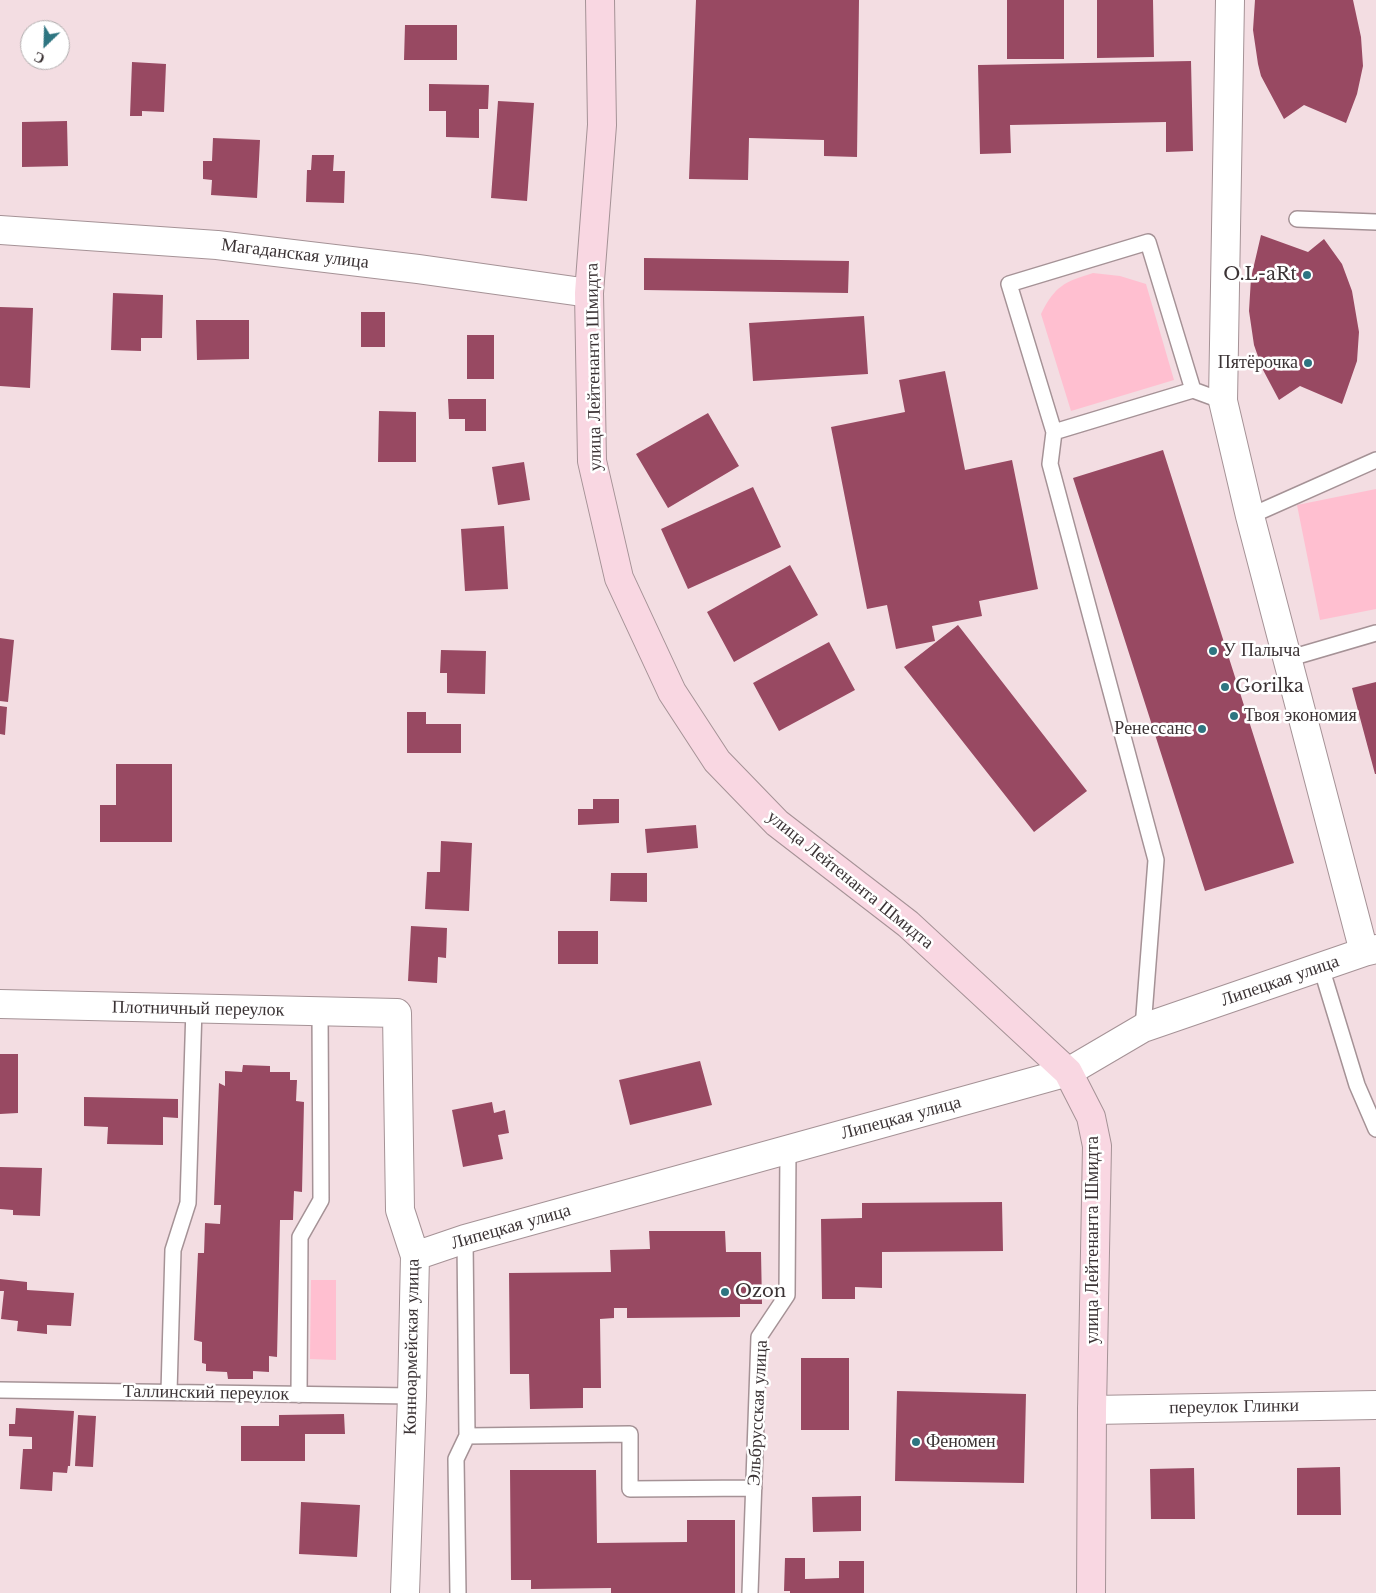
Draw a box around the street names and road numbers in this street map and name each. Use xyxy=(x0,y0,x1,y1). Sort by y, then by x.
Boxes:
street label: Магаданская улица xyxy=(220,234,370,274)
street label: улица Лейтенанта Шмидта xyxy=(581,263,607,471)
street label: улица Лейтенанта Шмидта xyxy=(762,806,938,954)
street label: Липецкая улица xyxy=(1218,951,1342,1011)
street label: Плотничный переулок xyxy=(112,997,284,1021)
street label: Липецкая улица xyxy=(839,1092,963,1144)
street label: улица Лейтенанта Шмидта xyxy=(1082,1136,1104,1344)
street label: Липецкая улица xyxy=(449,1200,573,1254)
street label: Конноармейская улица xyxy=(400,1259,424,1435)
street label: Эльбрусская улица xyxy=(743,1339,773,1487)
street label: Таллинский переулок xyxy=(123,1381,289,1405)
street label: переулок Глинки xyxy=(1169,1395,1299,1419)

